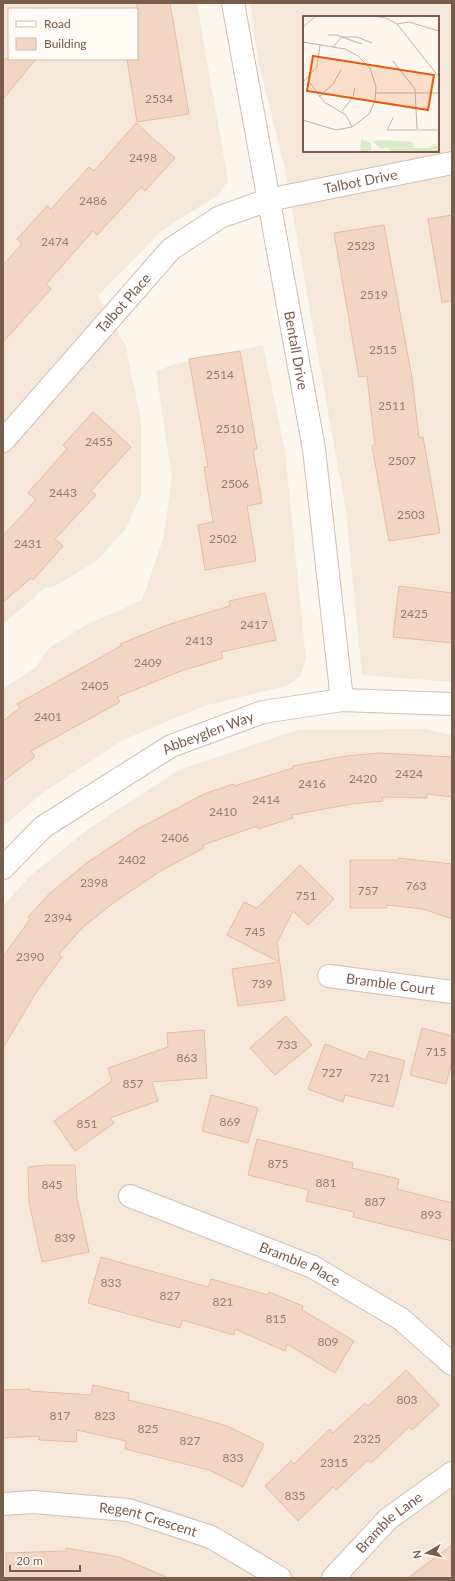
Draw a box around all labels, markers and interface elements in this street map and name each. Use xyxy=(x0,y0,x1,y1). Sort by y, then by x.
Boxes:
legend xyxy=(8,8,138,60)
text: Road xyxy=(44,16,71,31)
inset map xyxy=(303,16,439,152)
text: Building xyxy=(44,36,87,51)
house number: 2534 xyxy=(145,91,173,106)
house number: 2498 xyxy=(129,150,157,165)
street label: Talbot Drive xyxy=(322,165,399,197)
house number: 2486 xyxy=(79,193,107,208)
house number: 2474 xyxy=(41,234,69,249)
house number: 2523 xyxy=(347,238,375,253)
street label: Talbot Place xyxy=(92,270,154,336)
house number: 2519 xyxy=(360,287,388,302)
street label: Bentall Drive xyxy=(281,309,312,391)
house number: 2515 xyxy=(369,342,397,357)
house number: 2514 xyxy=(206,367,234,382)
house number: 2511 xyxy=(378,398,406,413)
house number: 2510 xyxy=(216,421,244,436)
house number: 2455 xyxy=(85,434,113,449)
house number: 2507 xyxy=(388,453,416,468)
house number: 2506 xyxy=(221,476,249,491)
house number: 2443 xyxy=(49,485,77,500)
house number: 2503 xyxy=(397,507,425,522)
house number: 2502 xyxy=(209,531,237,546)
house number: 2431 xyxy=(14,536,42,551)
house number: 2425 xyxy=(400,606,428,621)
house number: 2417 xyxy=(240,617,268,632)
house number: 2413 xyxy=(185,633,213,648)
house number: 2409 xyxy=(134,655,162,670)
house number: 2405 xyxy=(81,678,109,693)
street label: Abbeyglen Way xyxy=(159,707,257,758)
house number: 2401 xyxy=(34,709,62,724)
house number: 2424 xyxy=(395,766,423,781)
house number: 2420 xyxy=(349,771,377,786)
house number: 2416 xyxy=(298,776,326,791)
house number: 2414 xyxy=(252,792,280,807)
house number: 2410 xyxy=(209,804,237,819)
house number: 2406 xyxy=(161,830,189,845)
house number: 2402 xyxy=(118,852,146,867)
house number: 2398 xyxy=(80,875,108,890)
house number: 763 xyxy=(406,878,426,893)
house number: 757 xyxy=(358,883,378,898)
house number: 751 xyxy=(296,888,316,903)
house number: 2394 xyxy=(44,910,72,925)
house number: 745 xyxy=(245,924,265,939)
house number: 2390 xyxy=(16,949,44,964)
street label: Bramble Court xyxy=(345,969,436,998)
house number: 739 xyxy=(252,976,272,991)
house number: 733 xyxy=(277,1037,297,1052)
house number: 715 xyxy=(426,1044,446,1059)
house number: 863 xyxy=(177,1050,197,1065)
house number: 727 xyxy=(322,1065,342,1080)
house number: 721 xyxy=(370,1070,390,1085)
house number: 857 xyxy=(123,1076,143,1091)
house number: 869 xyxy=(220,1114,240,1129)
house number: 851 xyxy=(77,1116,97,1131)
house number: 875 xyxy=(268,1156,288,1171)
house number: 881 xyxy=(316,1175,336,1190)
house number: 845 xyxy=(42,1177,62,1192)
house number: 887 xyxy=(365,1194,385,1209)
house number: 893 xyxy=(421,1207,441,1222)
house number: 839 xyxy=(55,1230,75,1245)
street label: Bramble Place xyxy=(257,1238,344,1289)
house number: 833 xyxy=(101,1275,121,1290)
house number: 827 xyxy=(160,1288,180,1303)
house number: 821 xyxy=(213,1294,233,1309)
house number: 815 xyxy=(266,1311,286,1326)
house number: 809 xyxy=(318,1334,338,1349)
house number: 803 xyxy=(397,1392,417,1407)
house number: 817 xyxy=(50,1408,70,1423)
house number: 823 xyxy=(95,1408,115,1423)
house number: 825 xyxy=(138,1421,158,1436)
house number: 2325 xyxy=(353,1431,381,1446)
house number: 827 xyxy=(180,1433,200,1448)
house number: 833 xyxy=(223,1450,243,1465)
house number: 2315 xyxy=(320,1455,348,1470)
house number: 835 xyxy=(285,1488,305,1503)
street label: Bramble Lane xyxy=(352,1488,425,1556)
street label: Regent Crescent xyxy=(99,1499,199,1540)
north arrow xyxy=(407,1533,447,1573)
scale bar xyxy=(10,1547,80,1573)
text: N xyxy=(410,1549,424,1560)
text: 20 m xyxy=(16,1553,43,1568)

